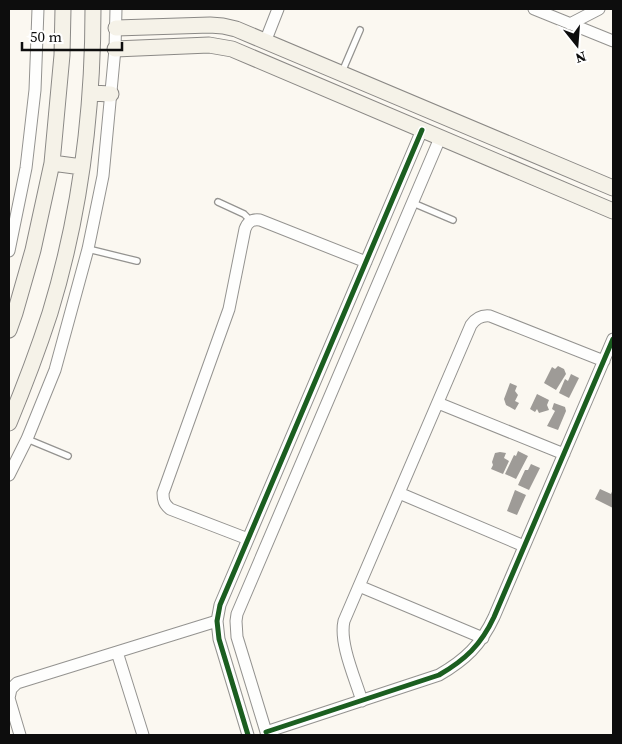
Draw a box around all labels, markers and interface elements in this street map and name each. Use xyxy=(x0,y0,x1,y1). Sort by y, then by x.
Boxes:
scale bar xyxy=(22,20,122,52)
north arrow xyxy=(552,20,602,70)
text: 50 m xyxy=(30,26,62,47)
text: N xyxy=(573,46,589,68)

